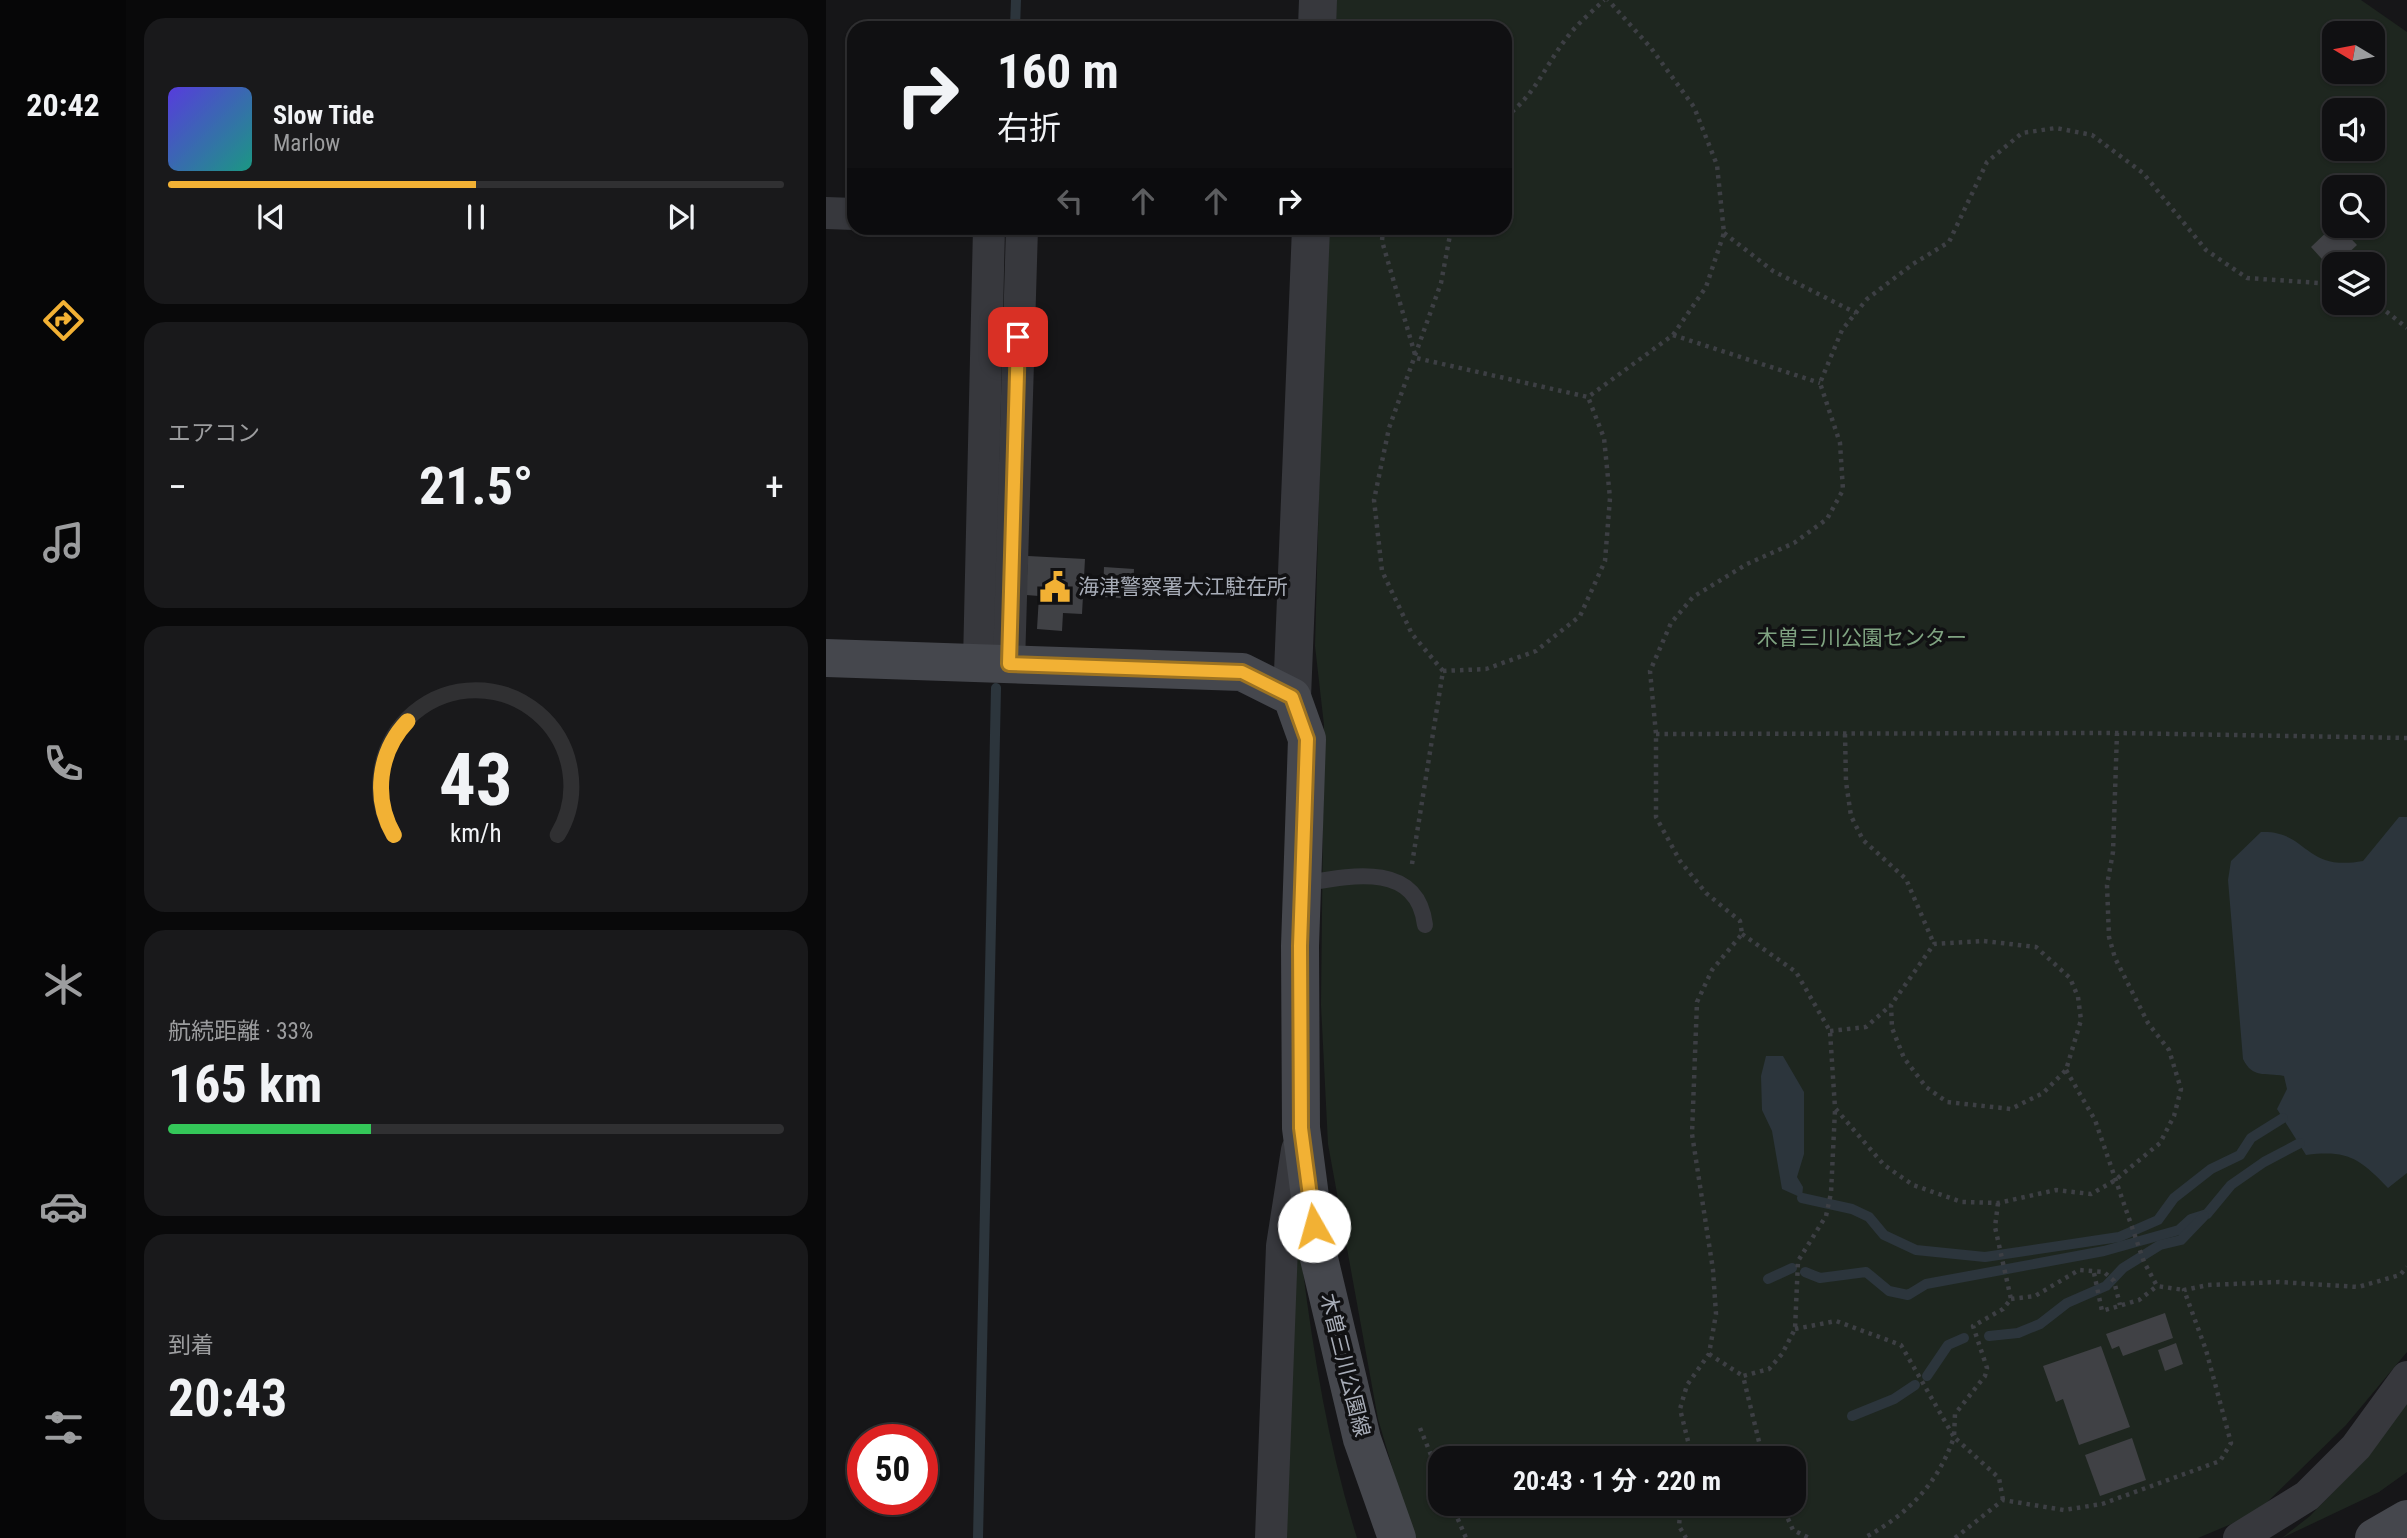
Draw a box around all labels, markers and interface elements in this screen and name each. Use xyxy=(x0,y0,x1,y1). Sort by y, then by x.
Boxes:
north arrow xyxy=(2322,21,2385,84)
map controls xyxy=(2322,21,2385,315)
text: 160 m xyxy=(997,43,1119,100)
icon: right xyxy=(882,49,973,140)
text: 20:42 xyxy=(26,86,100,124)
button: sound xyxy=(2322,98,2385,161)
text: Slow Tide xyxy=(273,100,374,130)
text: 右折 xyxy=(997,109,1061,147)
text: Marlow xyxy=(273,130,340,157)
button: search xyxy=(2322,175,2385,238)
icon: left xyxy=(1051,182,1089,220)
icon: ahead xyxy=(1124,182,1162,220)
icon: ahead xyxy=(1197,182,1235,220)
icon: right xyxy=(1270,182,1308,220)
icon: previous xyxy=(252,198,290,236)
icon: pause xyxy=(457,198,495,236)
icon: next xyxy=(662,198,700,236)
button: layers xyxy=(2322,252,2385,315)
icon: directions xyxy=(39,296,88,345)
pin xyxy=(988,307,1048,367)
icon: arrive xyxy=(999,318,1037,356)
text: エアコン xyxy=(168,420,260,447)
text: 21.5° xyxy=(419,456,533,517)
text: − xyxy=(168,465,187,509)
text: + xyxy=(765,465,784,509)
icon: music xyxy=(39,518,88,567)
public building icon: 海津警察署大江駐在所 xyxy=(1038,570,1072,604)
place label: 海津警察署大江駐在所 xyxy=(1078,575,1288,599)
park label: 木曽三川公園センター xyxy=(1757,626,1967,650)
text: 43 xyxy=(439,737,513,823)
icon: phone xyxy=(39,739,88,788)
text: km/h xyxy=(450,819,502,848)
icon: climate xyxy=(39,960,88,1009)
text: 航続距離 · 33% xyxy=(168,1018,313,1045)
text: 165 km xyxy=(168,1054,322,1115)
icon: car xyxy=(39,1182,88,1231)
position arrow xyxy=(1277,1189,1351,1263)
street label: 木曽三川公園線 xyxy=(1316,1291,1374,1439)
text: 到着 xyxy=(168,1332,214,1359)
text: 20:43 xyxy=(168,1368,287,1429)
icon: filters xyxy=(39,1403,88,1452)
speed limit sign: 50 xyxy=(847,1424,938,1515)
text: 20:43 · 1 分 · 220 m xyxy=(1513,1466,1721,1496)

